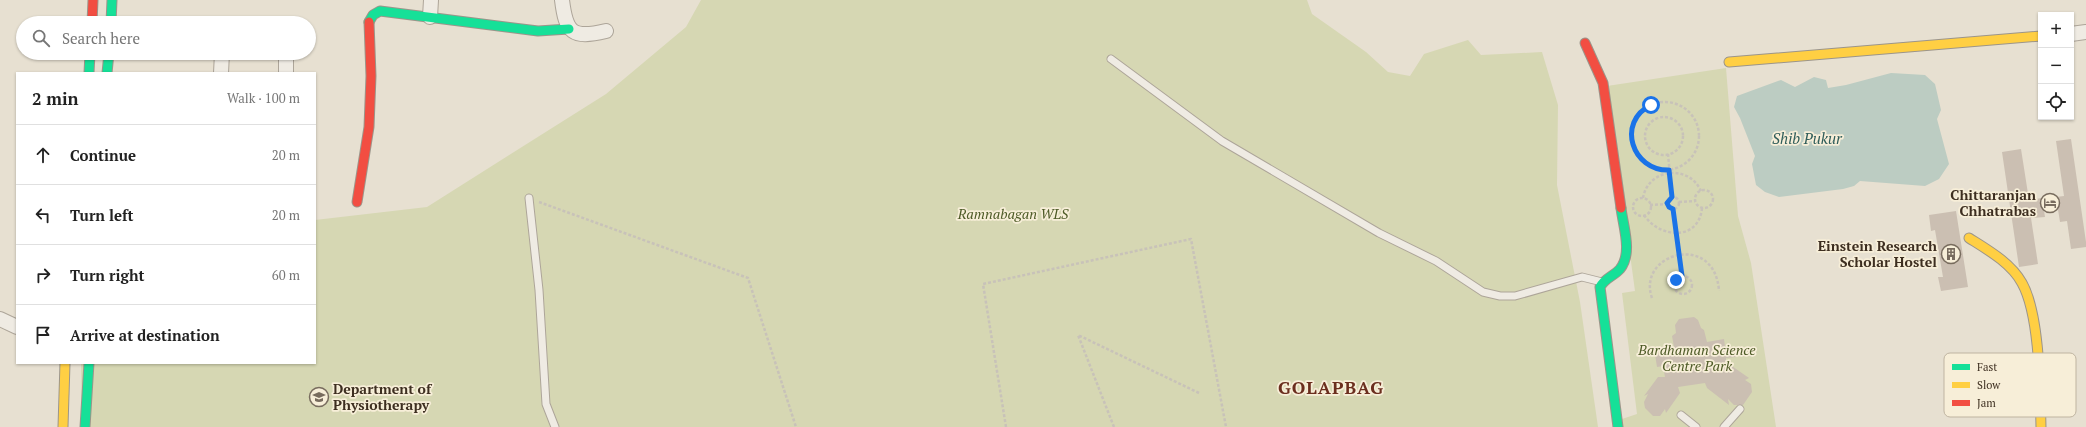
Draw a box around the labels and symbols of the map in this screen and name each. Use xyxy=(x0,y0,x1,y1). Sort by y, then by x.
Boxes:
route start xyxy=(1642,96,1660,114)
water label: Shib Pukur xyxy=(1772,128,1843,148)
place label: Chittaranjan Chhatrabas xyxy=(1950,185,2036,220)
hotel icon: Chittaranjan Chhatrabas xyxy=(2039,192,2061,214)
park label: Ramnabagan WLS xyxy=(957,204,1069,223)
place label: Einstein Research Scholar Hostel xyxy=(1818,236,1937,271)
building icon: Einstein Research Scholar Hostel xyxy=(1940,243,1962,265)
route end xyxy=(1667,271,1685,289)
park label: Bardhaman Science Centre Park xyxy=(1637,340,1756,375)
legend xyxy=(1944,353,2076,417)
text: Fast xyxy=(1977,360,1997,374)
district label: GOLAPBAG xyxy=(1278,375,1384,399)
text: Slow xyxy=(1977,378,2001,392)
place label: Department of Physiotherapy xyxy=(333,379,433,414)
school or university icon: Department of Physiotherapy xyxy=(308,386,330,408)
text: Jam xyxy=(1977,396,1996,410)

